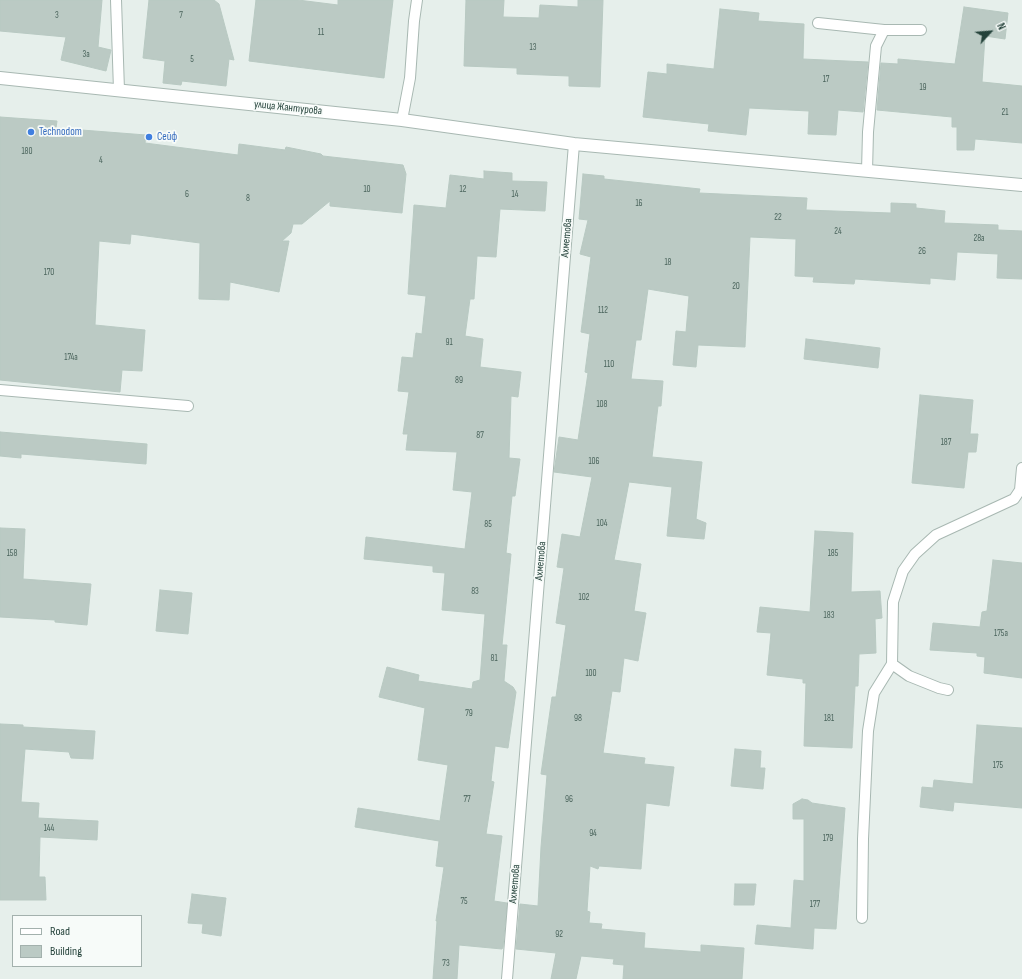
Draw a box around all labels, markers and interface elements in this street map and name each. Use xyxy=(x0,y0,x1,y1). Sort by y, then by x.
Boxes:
house number: 3 xyxy=(55,11,59,21)
house number: 7 xyxy=(179,11,183,21)
north arrow xyxy=(970,12,1010,52)
text: N xyxy=(994,21,1008,32)
house number: 11 xyxy=(318,28,324,38)
house number: 13 xyxy=(530,43,536,53)
house number: 3а xyxy=(82,50,90,60)
house number: 5 xyxy=(190,55,194,65)
house number: 17 xyxy=(823,75,829,85)
house number: 19 xyxy=(919,83,927,93)
street label: улица Жантурова xyxy=(253,98,323,118)
house number: 21 xyxy=(1002,108,1008,118)
place label: Technodom xyxy=(39,125,82,139)
marker: Technodom xyxy=(26,127,36,137)
place label: Сейф xyxy=(157,130,177,144)
marker: Сейф xyxy=(144,132,154,142)
house number: 180 xyxy=(21,147,33,157)
house number: 4 xyxy=(99,156,103,166)
house number: 10 xyxy=(363,185,371,195)
house number: 12 xyxy=(460,185,466,195)
house number: 6 xyxy=(185,190,189,200)
house number: 14 xyxy=(512,190,518,200)
house number: 8 xyxy=(246,194,250,204)
house number: 16 xyxy=(635,199,643,209)
house number: 22 xyxy=(774,213,782,223)
street label: Ахметова xyxy=(559,218,575,258)
house number: 24 xyxy=(834,227,842,237)
house number: 28а xyxy=(973,234,985,244)
house number: 26 xyxy=(918,247,926,257)
house number: 18 xyxy=(664,258,672,268)
house number: 170 xyxy=(44,268,54,278)
house number: 20 xyxy=(732,282,740,292)
house number: 112 xyxy=(598,306,608,316)
house number: 91 xyxy=(445,338,453,348)
house number: 174а xyxy=(64,353,78,363)
house number: 110 xyxy=(604,360,614,370)
house number: 89 xyxy=(455,376,463,386)
house number: 108 xyxy=(596,400,608,410)
house number: 87 xyxy=(476,431,484,441)
house number: 187 xyxy=(941,438,951,448)
house number: 106 xyxy=(588,457,600,467)
house number: 104 xyxy=(597,519,607,529)
house number: 85 xyxy=(484,520,492,530)
street label: Ахметова xyxy=(533,541,549,581)
house number: 158 xyxy=(7,549,17,559)
house number: 185 xyxy=(828,549,838,559)
house number: 83 xyxy=(471,587,479,597)
house number: 102 xyxy=(579,593,589,603)
house number: 183 xyxy=(824,611,834,621)
house number: 175а xyxy=(994,629,1008,639)
house number: 81 xyxy=(490,654,498,664)
house number: 100 xyxy=(585,669,597,679)
house number: 79 xyxy=(465,709,473,719)
house number: 98 xyxy=(574,714,582,724)
house number: 181 xyxy=(824,714,834,724)
house number: 175 xyxy=(993,761,1003,771)
house number: 77 xyxy=(463,795,471,805)
house number: 96 xyxy=(565,795,573,805)
house number: 144 xyxy=(44,824,54,834)
house number: 94 xyxy=(589,829,597,839)
house number: 179 xyxy=(823,834,833,844)
street label: Ахметова xyxy=(507,864,523,904)
house number: 75 xyxy=(460,897,468,907)
house number: 177 xyxy=(810,900,820,910)
legend xyxy=(12,915,142,967)
text: Road xyxy=(50,924,70,939)
house number: 92 xyxy=(555,930,563,940)
text: Building xyxy=(50,944,82,959)
house number: 73 xyxy=(442,959,450,969)

